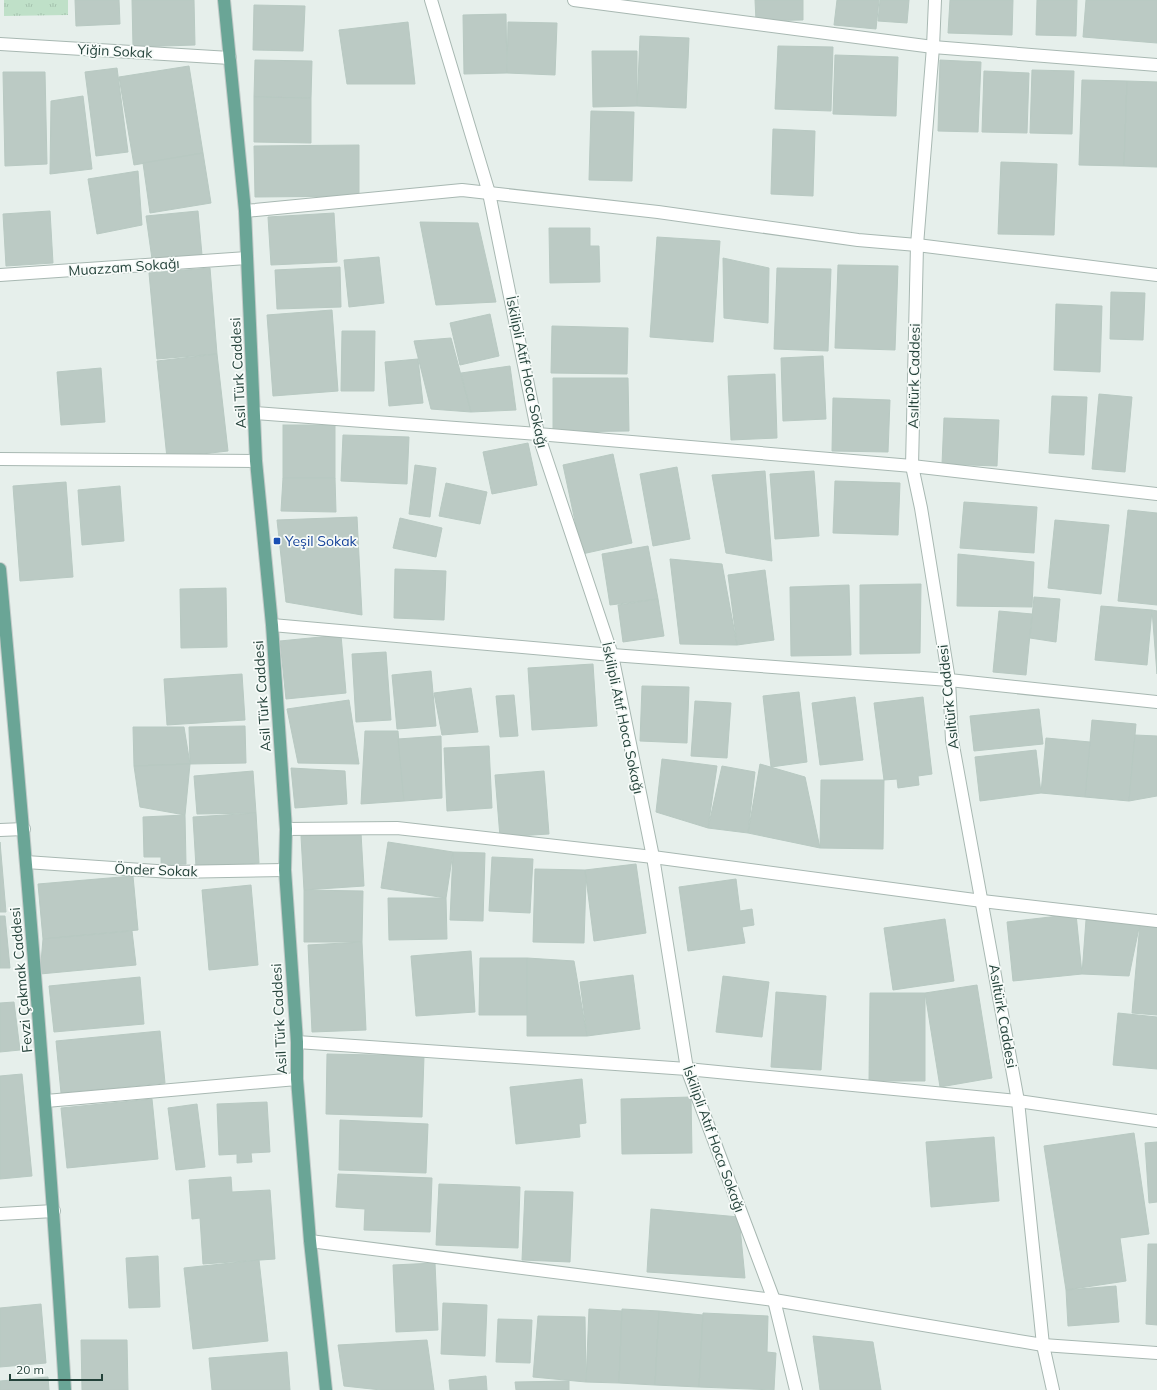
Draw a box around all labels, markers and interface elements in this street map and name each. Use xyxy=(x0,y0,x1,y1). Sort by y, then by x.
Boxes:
street label: Yiğin Sokak xyxy=(76,40,154,62)
street label: Muazzam Sokağı xyxy=(68,254,180,280)
street label: İskilipli Atıf Hoca Sokağı xyxy=(502,294,552,450)
street label: Asil Türk Caddesi xyxy=(226,317,250,429)
street label: Asıltürk Caddesi xyxy=(904,323,924,429)
place label: Yeşil Sokak xyxy=(284,532,358,550)
marker: Yeşil Sokak xyxy=(272,536,282,546)
street label: Asil Türk Caddesi xyxy=(249,640,275,752)
street label: İskilipli Atıf Hoca Sokağı xyxy=(598,640,648,796)
street label: Asıltürk Caddesi xyxy=(934,644,962,750)
street label: Önder Sokak xyxy=(114,860,199,880)
street label: Fevzi Çakmak Caddesi xyxy=(6,907,36,1053)
street label: Asil Türk Caddesi xyxy=(267,963,291,1075)
street label: Asıltürk Caddesi xyxy=(985,963,1021,1069)
street label: İskilipli Atıf Hoca Sokağı xyxy=(679,1063,749,1215)
scale bar xyxy=(10,1356,102,1382)
text: 20 m xyxy=(16,1362,44,1377)

